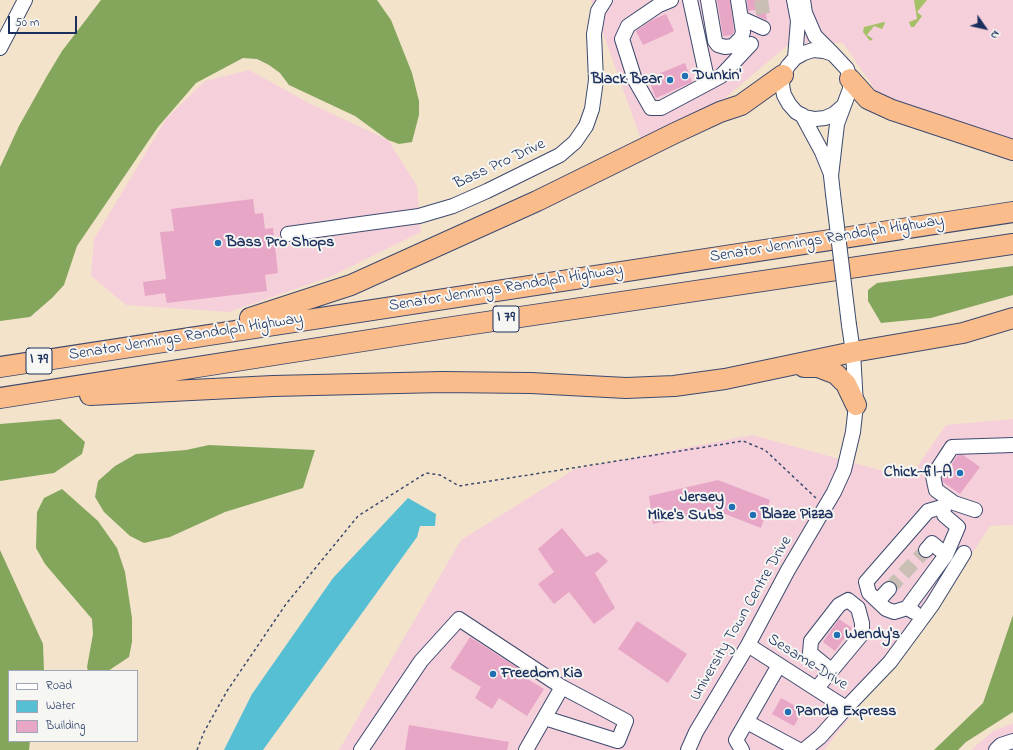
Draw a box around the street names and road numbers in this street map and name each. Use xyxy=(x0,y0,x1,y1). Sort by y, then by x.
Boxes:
street label: Bass Pro Drive xyxy=(451,135,549,195)
street label: Senator Jennings Randolph Highway xyxy=(709,212,945,268)
street label: Senator Jennings Randolph Highway xyxy=(388,261,624,317)
road number: I 79 xyxy=(493,306,519,332)
street label: Senator Jennings Randolph Highway xyxy=(68,310,304,366)
road number: I 79 xyxy=(26,348,52,374)
street label: University Town Centre Drive xyxy=(687,533,797,705)
street label: Sesame Drive xyxy=(763,631,851,695)

